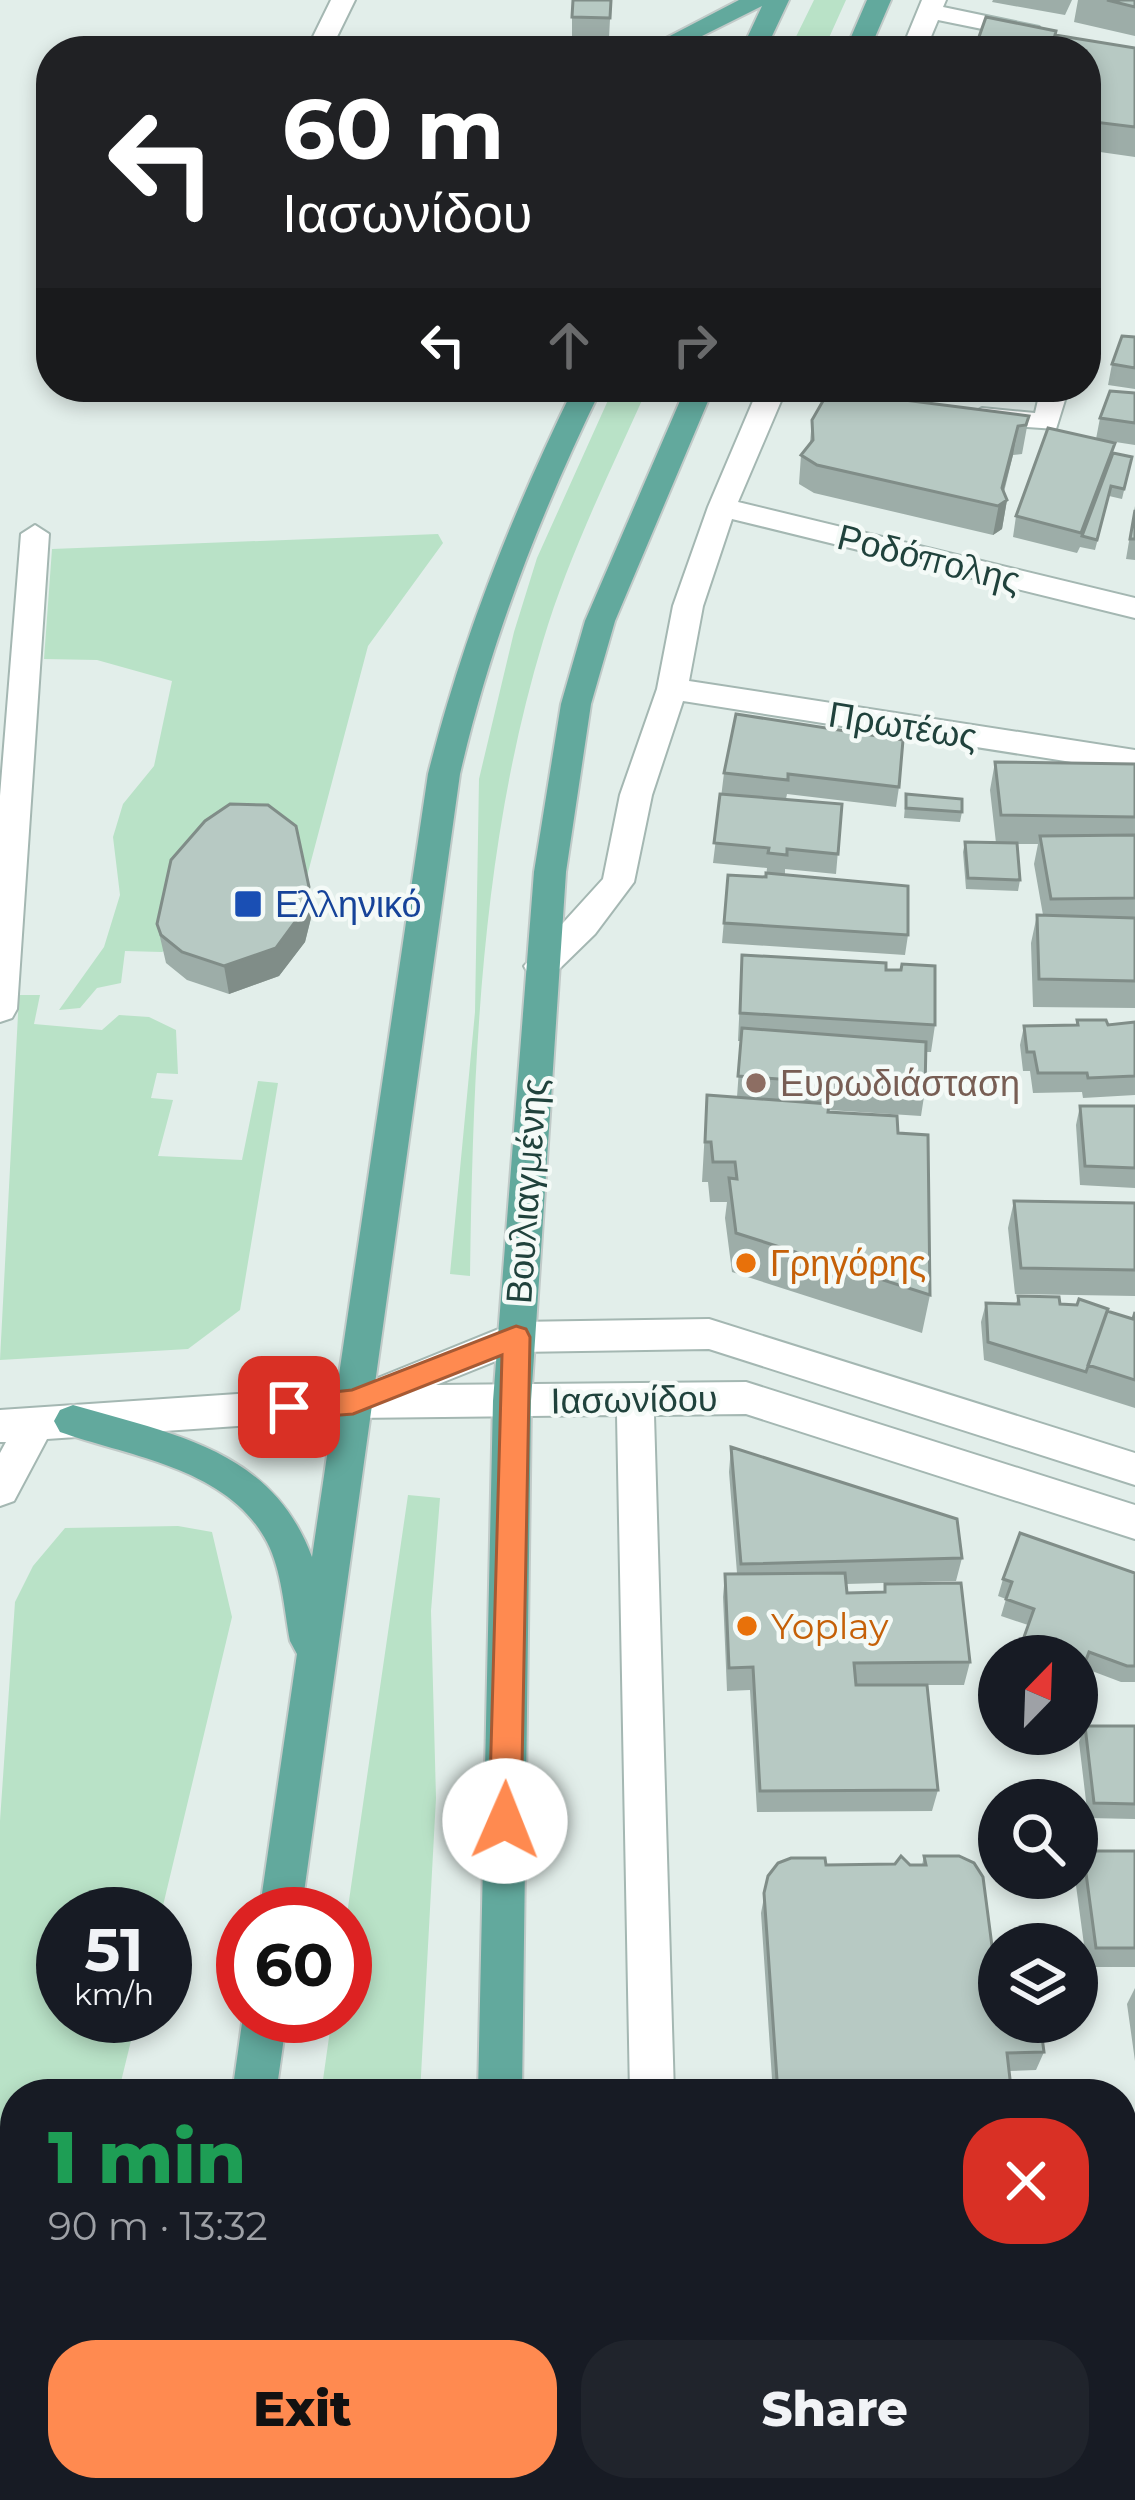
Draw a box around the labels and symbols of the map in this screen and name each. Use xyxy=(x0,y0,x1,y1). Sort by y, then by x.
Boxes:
street label: Ροδόπολης xyxy=(833,514,1025,602)
street label: Πρωτέως xyxy=(826,692,980,758)
place label: Ελληνικό xyxy=(275,882,422,926)
marker: Ελληνικό xyxy=(232,888,264,920)
place label: Ευρωδιάσταση xyxy=(780,1061,1020,1105)
marker: Ευρωδιάσταση xyxy=(743,1070,769,1096)
street label: Βουλιαγμένης xyxy=(496,1077,556,1305)
place label: Γρηγόρης xyxy=(770,1241,926,1285)
marker: Γρηγόρης xyxy=(733,1250,759,1276)
pin xyxy=(238,1356,340,1458)
street label: Ιασωνίδου xyxy=(550,1376,718,1422)
place label: Yoplay xyxy=(771,1604,889,1648)
marker: Yoplay xyxy=(734,1613,760,1639)
north arrow xyxy=(978,1635,1098,1755)
position arrow xyxy=(442,1758,568,1884)
speed limit sign: 60 xyxy=(216,1887,372,2043)

